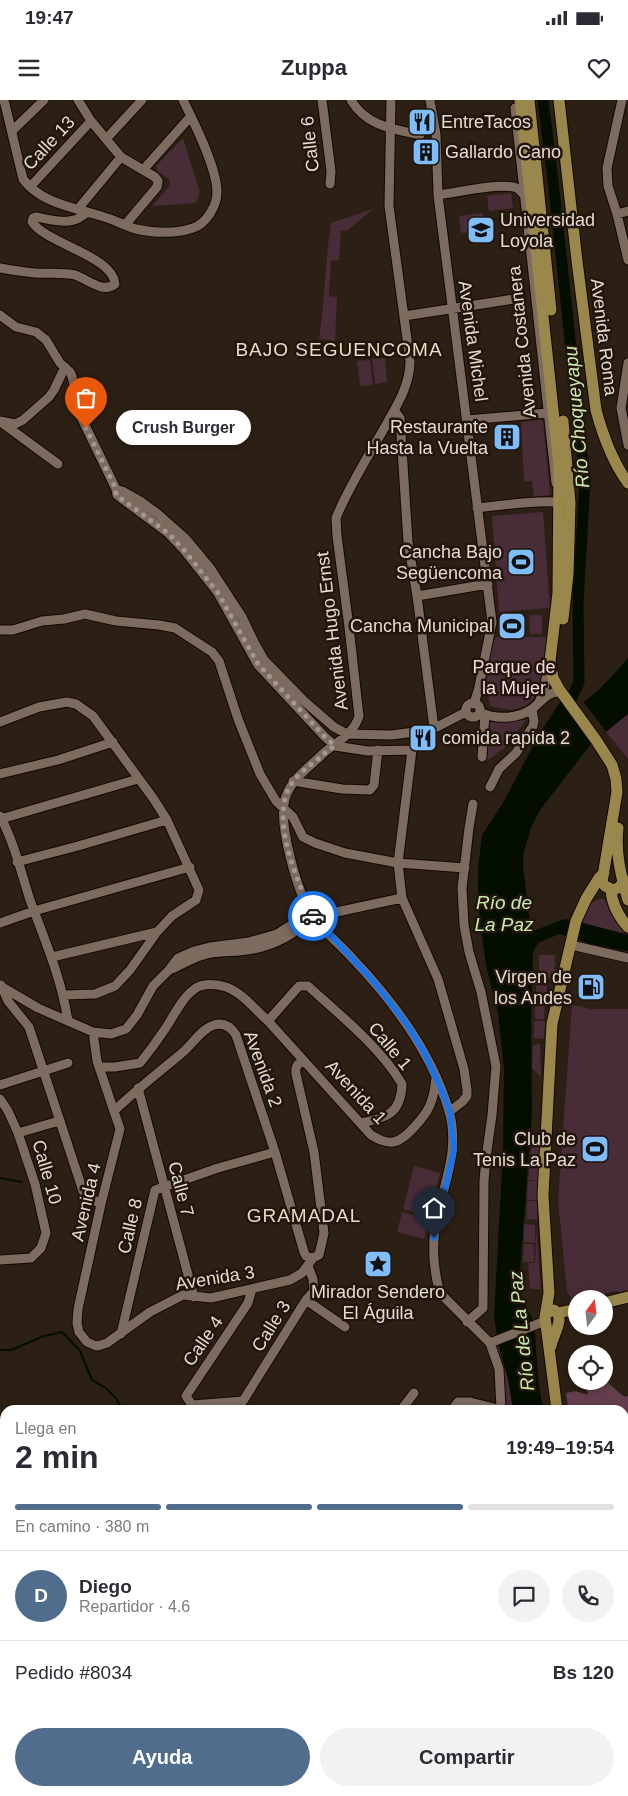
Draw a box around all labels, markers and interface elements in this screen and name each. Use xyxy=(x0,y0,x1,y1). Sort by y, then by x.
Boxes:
text: 19:47 xyxy=(25,7,74,28)
icon: menu xyxy=(15,54,43,82)
icon: heart xyxy=(585,54,613,82)
text: Zuppa xyxy=(281,55,347,80)
restaurant icon: EntreTacos xyxy=(407,107,437,137)
street label: Calle 13 xyxy=(19,112,79,174)
place label: EntreTacos xyxy=(441,112,531,132)
street label: Calle 6 xyxy=(297,115,323,173)
building icon: Gallardo Cano xyxy=(411,137,441,167)
place label: Gallardo Cano xyxy=(445,142,561,162)
place label: Universidad Loyola xyxy=(500,210,595,251)
school or university icon: Universidad Loyola xyxy=(466,215,496,245)
street label: Avenida Costanera xyxy=(504,264,540,419)
street label: Avenida Roma xyxy=(587,277,621,398)
street label: Avenida Michel xyxy=(455,279,491,403)
district label: BAJO SEGUENCOMA xyxy=(235,339,443,360)
water label: Río Choqueyapu xyxy=(560,345,593,489)
pin xyxy=(65,377,107,428)
icon: bag xyxy=(72,384,100,412)
callout: Crush Burger xyxy=(116,410,251,446)
place label: Restaurante Hasta la Vuelta xyxy=(367,417,489,458)
text: Crush Burger xyxy=(132,419,235,436)
building icon: Restaurante Hasta la Vuelta xyxy=(492,422,522,452)
place label: Cancha Bajo Següencoma xyxy=(396,542,503,583)
sports icon: Cancha Bajo Següencoma xyxy=(506,547,536,577)
street label: Avenida Hugo Ernst xyxy=(312,550,352,712)
sports icon: Cancha Municipal xyxy=(497,611,527,641)
place label: Cancha Municipal xyxy=(350,616,493,636)
park label: Parque de la Mujer xyxy=(472,657,556,698)
restaurant icon: comida rapida 2 xyxy=(408,723,438,753)
place label: comida rapida 2 xyxy=(442,728,570,748)
courier xyxy=(288,891,338,941)
water label: Río de La Paz xyxy=(474,892,534,935)
icon: car xyxy=(299,902,327,930)
place label: Virgen de los Andes xyxy=(494,967,572,1008)
fuel station icon: Virgen de los Andes xyxy=(576,972,606,1002)
street label: Calle 1 xyxy=(364,1018,416,1074)
street label: Avenida 2 xyxy=(240,1028,286,1110)
street label: Avenida 1 xyxy=(321,1056,391,1128)
place label: Club de Tenis La Paz xyxy=(473,1129,576,1170)
sports icon: Club de Tenis La Paz xyxy=(580,1134,610,1164)
street label: Calle 10 xyxy=(28,1137,66,1207)
street label: Calle 7 xyxy=(164,1159,198,1219)
street label: Avenida 4 xyxy=(67,1161,105,1243)
pin xyxy=(413,1187,455,1238)
icon: home xyxy=(420,1194,448,1222)
street label: Calle 8 xyxy=(114,1196,146,1256)
district label: GRAMADAL xyxy=(247,1205,361,1226)
place icon: Mirador Sendero El Águila xyxy=(363,1249,393,1279)
street label: Avenida 3 xyxy=(174,1262,256,1294)
water label: Río de La Paz xyxy=(505,1269,538,1392)
place label: Mirador Sendero El Águila xyxy=(311,1282,445,1323)
north arrow xyxy=(568,1290,612,1335)
map controls xyxy=(568,1290,613,1390)
street label: Calle 3 xyxy=(248,1297,294,1355)
street label: Calle 4 xyxy=(179,1312,227,1370)
button: locate xyxy=(568,1345,613,1390)
text: Llega en xyxy=(15,1420,76,1437)
text: 19:49–19:54 xyxy=(506,1437,614,1458)
text: 2 min xyxy=(15,1439,99,1475)
text: En camino · 380 m xyxy=(15,1518,149,1535)
button: chat xyxy=(498,1570,550,1622)
button: phone xyxy=(562,1570,614,1622)
text: Diego xyxy=(79,1576,132,1597)
text: D xyxy=(34,1585,48,1606)
text: Repartidor · 4.6 xyxy=(79,1598,190,1615)
text: Pedido #8034 xyxy=(15,1662,132,1683)
text: Bs 120 xyxy=(553,1662,614,1683)
button: Ayuda xyxy=(15,1728,310,1786)
button: Compartir xyxy=(320,1728,614,1786)

